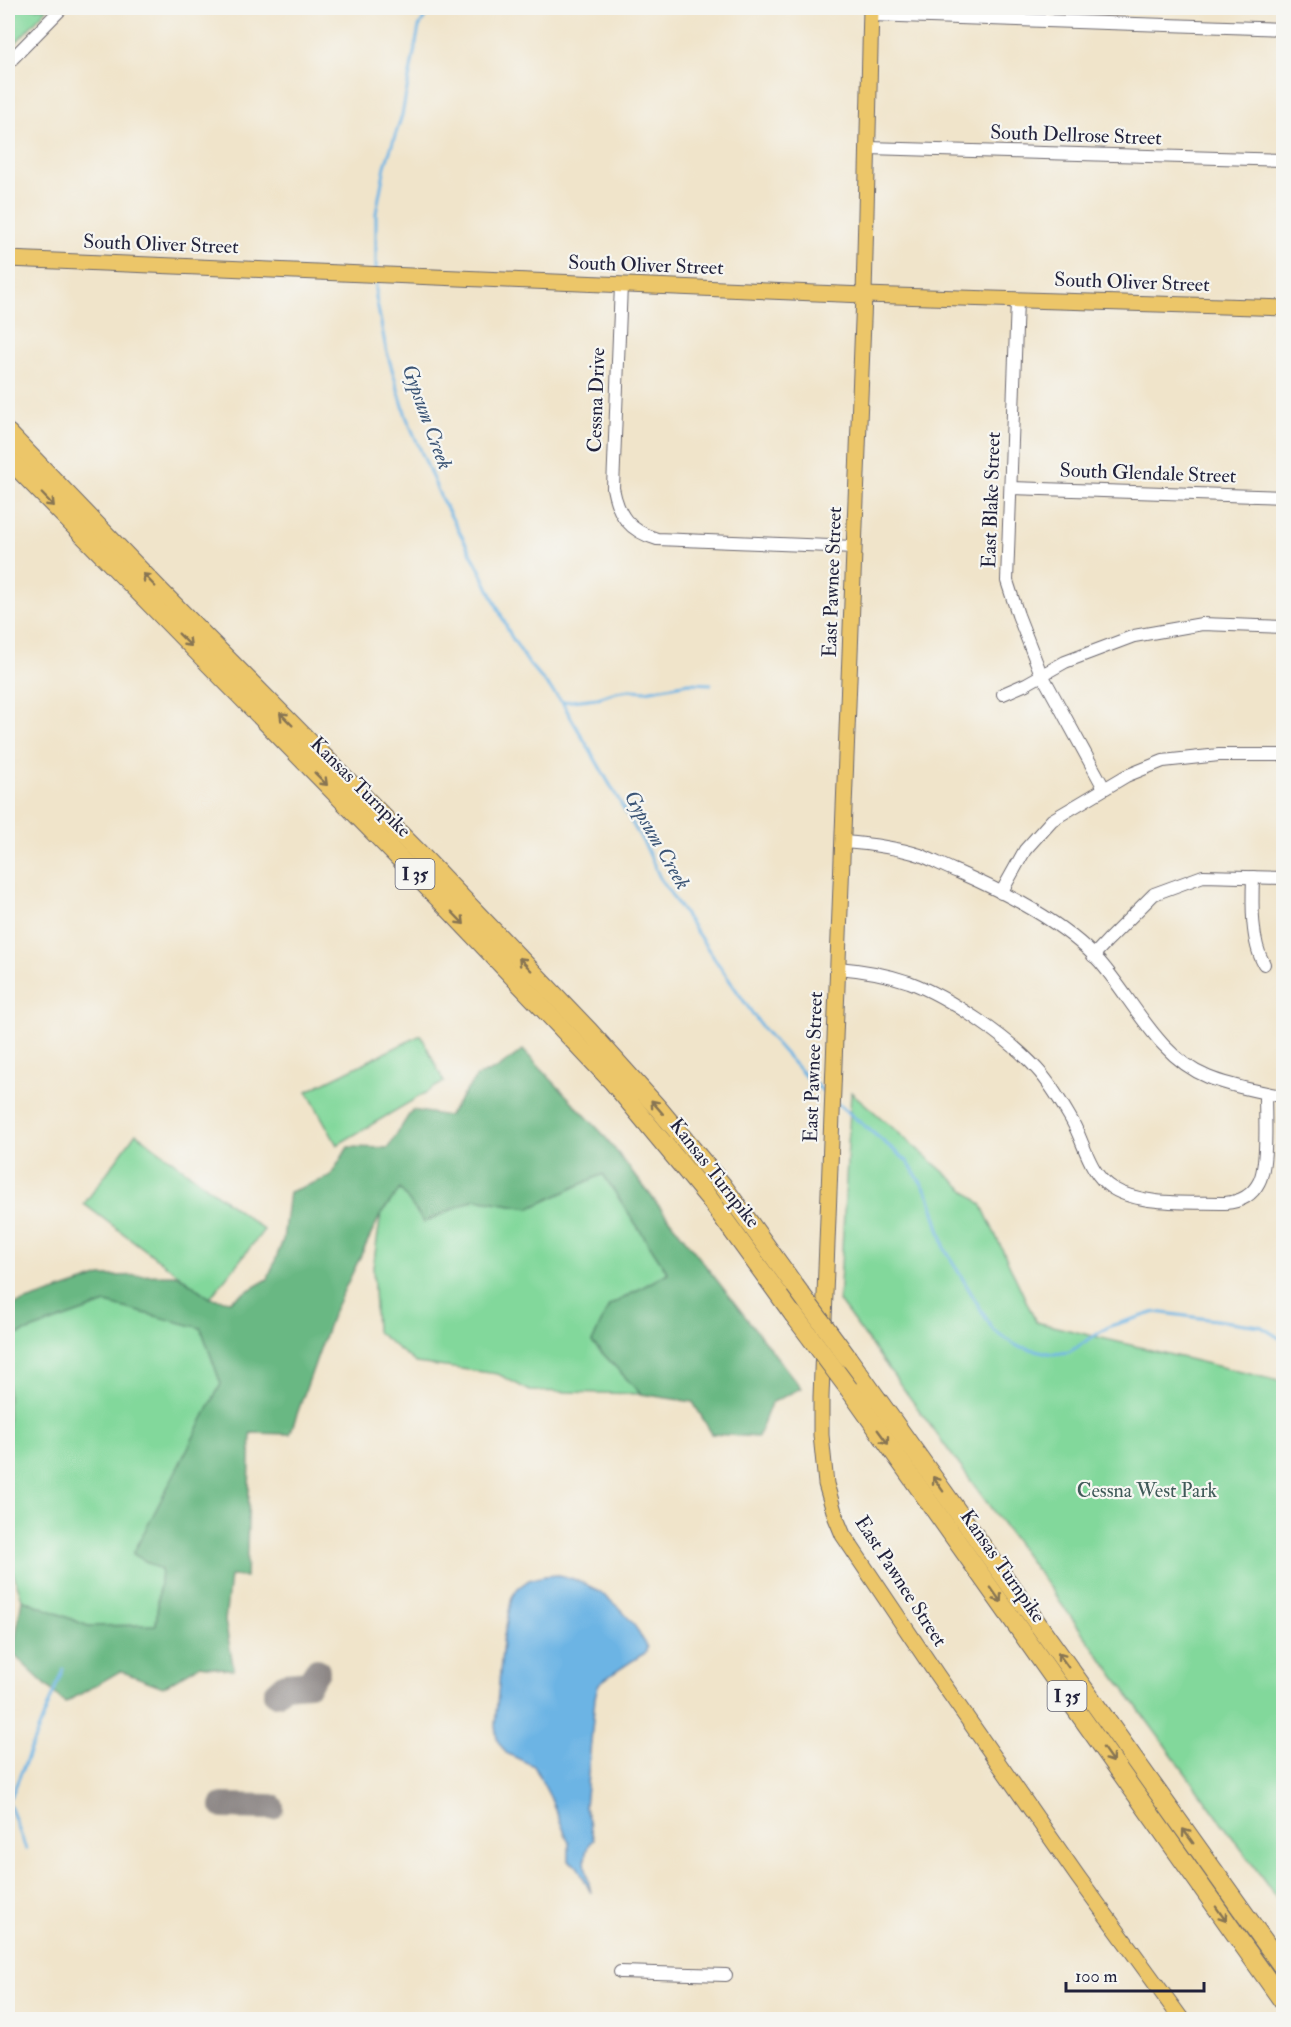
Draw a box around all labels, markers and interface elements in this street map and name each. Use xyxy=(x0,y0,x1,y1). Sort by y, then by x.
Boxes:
street label: South Dellrose Street xyxy=(990,120,1163,151)
street label: South Oliver Street xyxy=(83,229,240,259)
street label: South Oliver Street xyxy=(568,250,725,280)
street label: South Oliver Street xyxy=(1054,267,1211,297)
street label: Cessna Drive xyxy=(582,347,610,453)
water label: Gypsum Creek xyxy=(395,361,459,473)
street label: East Blake Street xyxy=(976,431,1006,569)
street label: South Glendale Street xyxy=(1059,457,1237,489)
one-way arrow xyxy=(41,493,56,508)
street label: East Pawnee Street xyxy=(817,506,847,658)
one-way arrow xyxy=(142,572,156,587)
one-way arrow xyxy=(177,632,192,647)
one-way arrow xyxy=(279,711,293,726)
street label: Kansas Turnpike xyxy=(305,731,417,843)
one-way arrow xyxy=(314,771,329,786)
water label: Gypsum Creek xyxy=(618,786,696,894)
road number: I 35 xyxy=(396,859,434,889)
one-way arrow xyxy=(451,910,465,925)
one-way arrow xyxy=(517,956,532,971)
street label: East Pawnee Street xyxy=(798,991,828,1143)
one-way arrow xyxy=(650,1100,664,1115)
street label: Kansas Turnpike xyxy=(664,1113,766,1233)
one-way arrow xyxy=(876,1428,889,1444)
one-way arrow xyxy=(931,1477,944,1493)
park label: Cessna West Park xyxy=(1077,1478,1218,1503)
street label: Kansas Turnpike xyxy=(954,1505,1051,1628)
street label: East Pawnee Street xyxy=(849,1511,953,1652)
one-way arrow xyxy=(990,1587,1002,1603)
one-way arrow xyxy=(1057,1653,1069,1669)
road number: I 35 xyxy=(1048,1681,1086,1711)
one-way arrow xyxy=(1102,1746,1114,1762)
one-way arrow xyxy=(1182,1829,1195,1845)
one-way arrow xyxy=(1215,1905,1227,1922)
scale bar xyxy=(1066,1955,1204,1993)
text: 100 m xyxy=(1075,1965,1118,1988)

